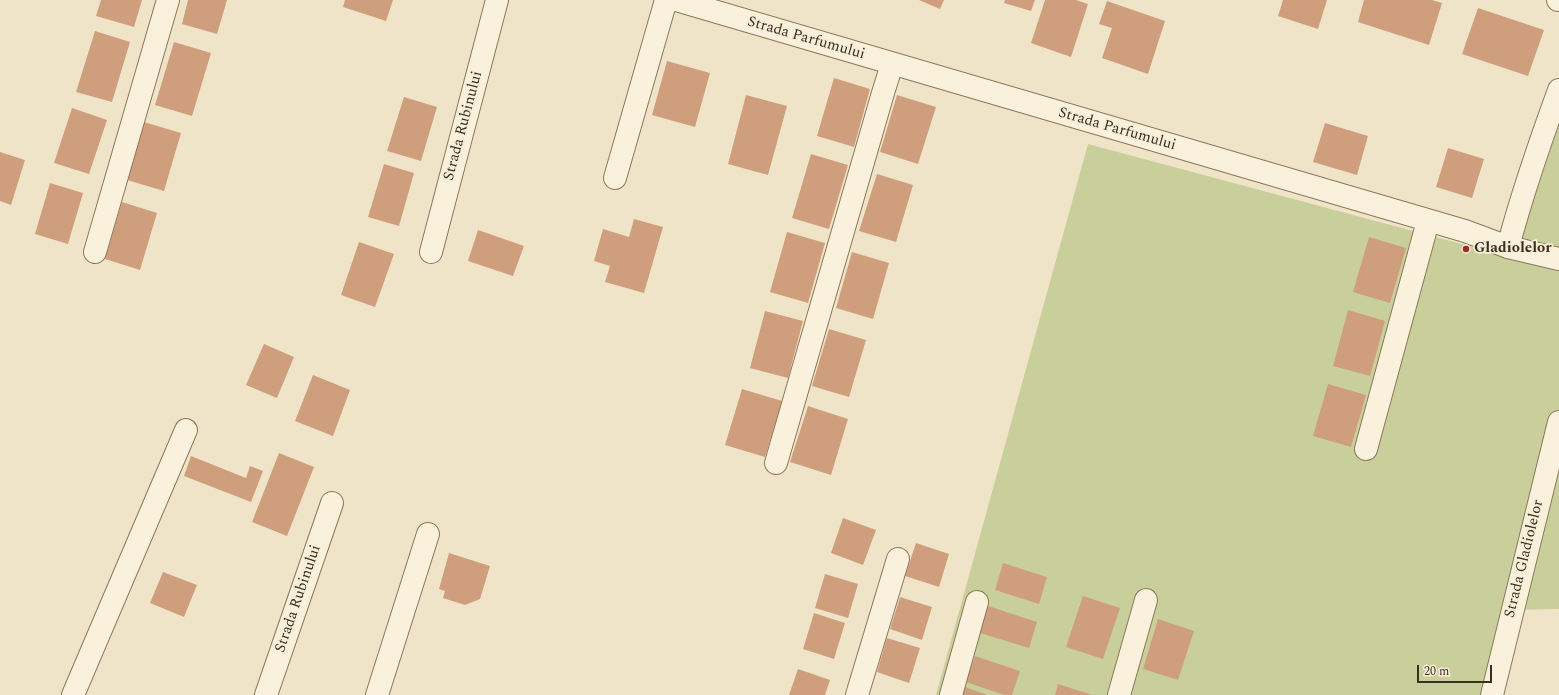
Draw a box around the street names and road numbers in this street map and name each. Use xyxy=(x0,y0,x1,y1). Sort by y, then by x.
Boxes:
street label: Strada Parfumului xyxy=(745,14,867,64)
street label: Strada Rubinului xyxy=(441,69,487,183)
street label: Strada Parfumului xyxy=(1056,105,1178,155)
street label: Strada Gladiolelor xyxy=(1502,498,1548,620)
street label: Strada Rubinului xyxy=(272,543,326,655)

